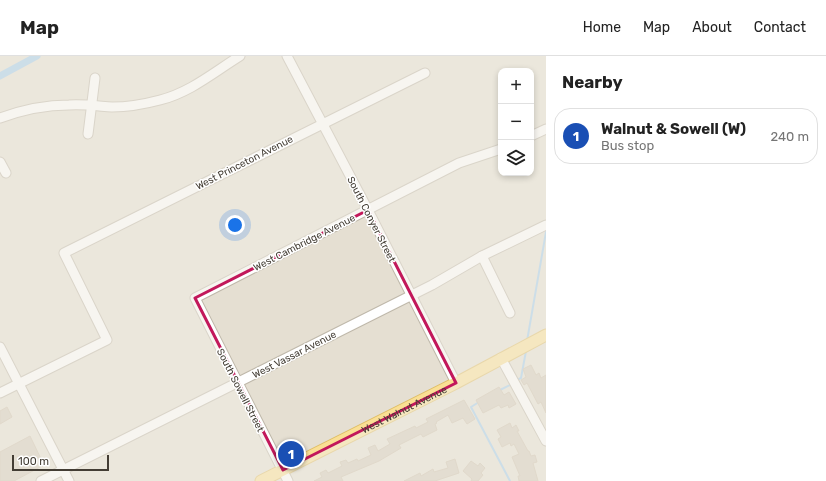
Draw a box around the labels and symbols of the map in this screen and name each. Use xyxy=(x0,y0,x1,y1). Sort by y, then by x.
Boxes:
street label: West Princeton Avenue xyxy=(194,133,295,193)
street label: South Conyer Street xyxy=(344,175,398,264)
street label: West Cambridge Avenue xyxy=(251,212,358,274)
your location xyxy=(225,215,245,235)
street label: West Vassar Avenue xyxy=(250,328,339,381)
street label: South Sowell Street xyxy=(214,347,266,434)
street label: West Walnut Avenue xyxy=(360,383,449,436)
pin: 1 xyxy=(278,439,304,469)
scale bar xyxy=(12,453,109,472)

